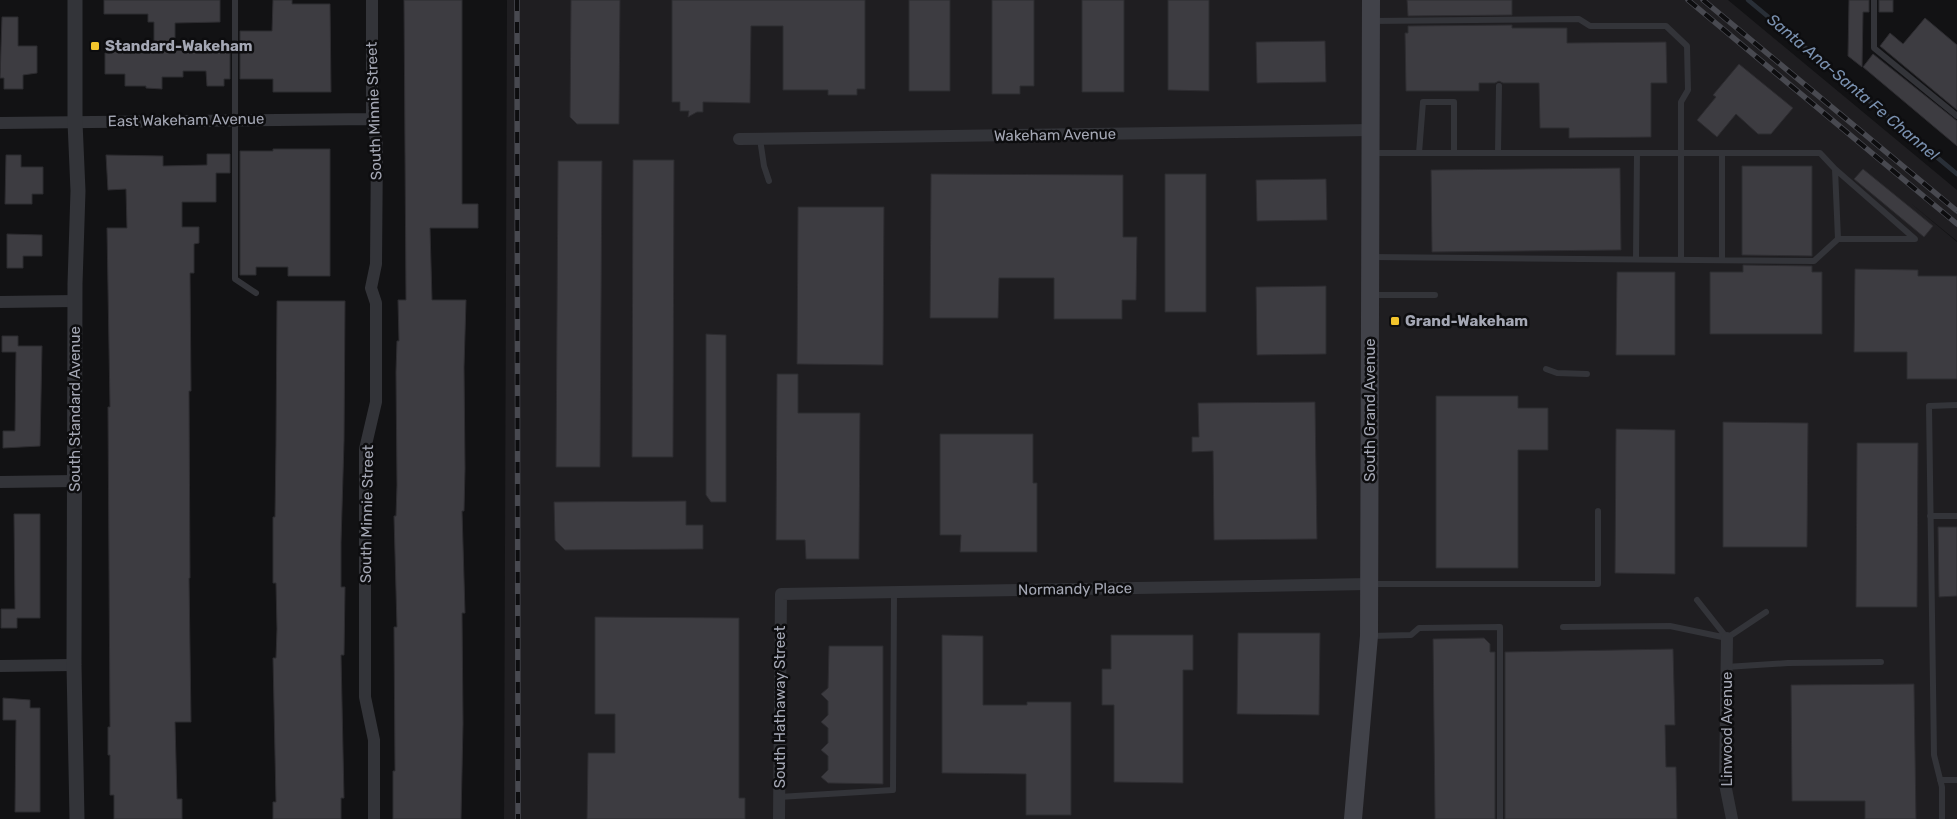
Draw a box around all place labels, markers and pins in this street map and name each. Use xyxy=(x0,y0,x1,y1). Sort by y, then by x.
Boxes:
place label: Standard-Wakeham xyxy=(105,37,253,55)
marker: Standard-Wakeham xyxy=(89,40,101,52)
place label: Grand-Wakeham xyxy=(1405,312,1528,330)
marker: Grand-Wakeham xyxy=(1389,315,1401,327)

